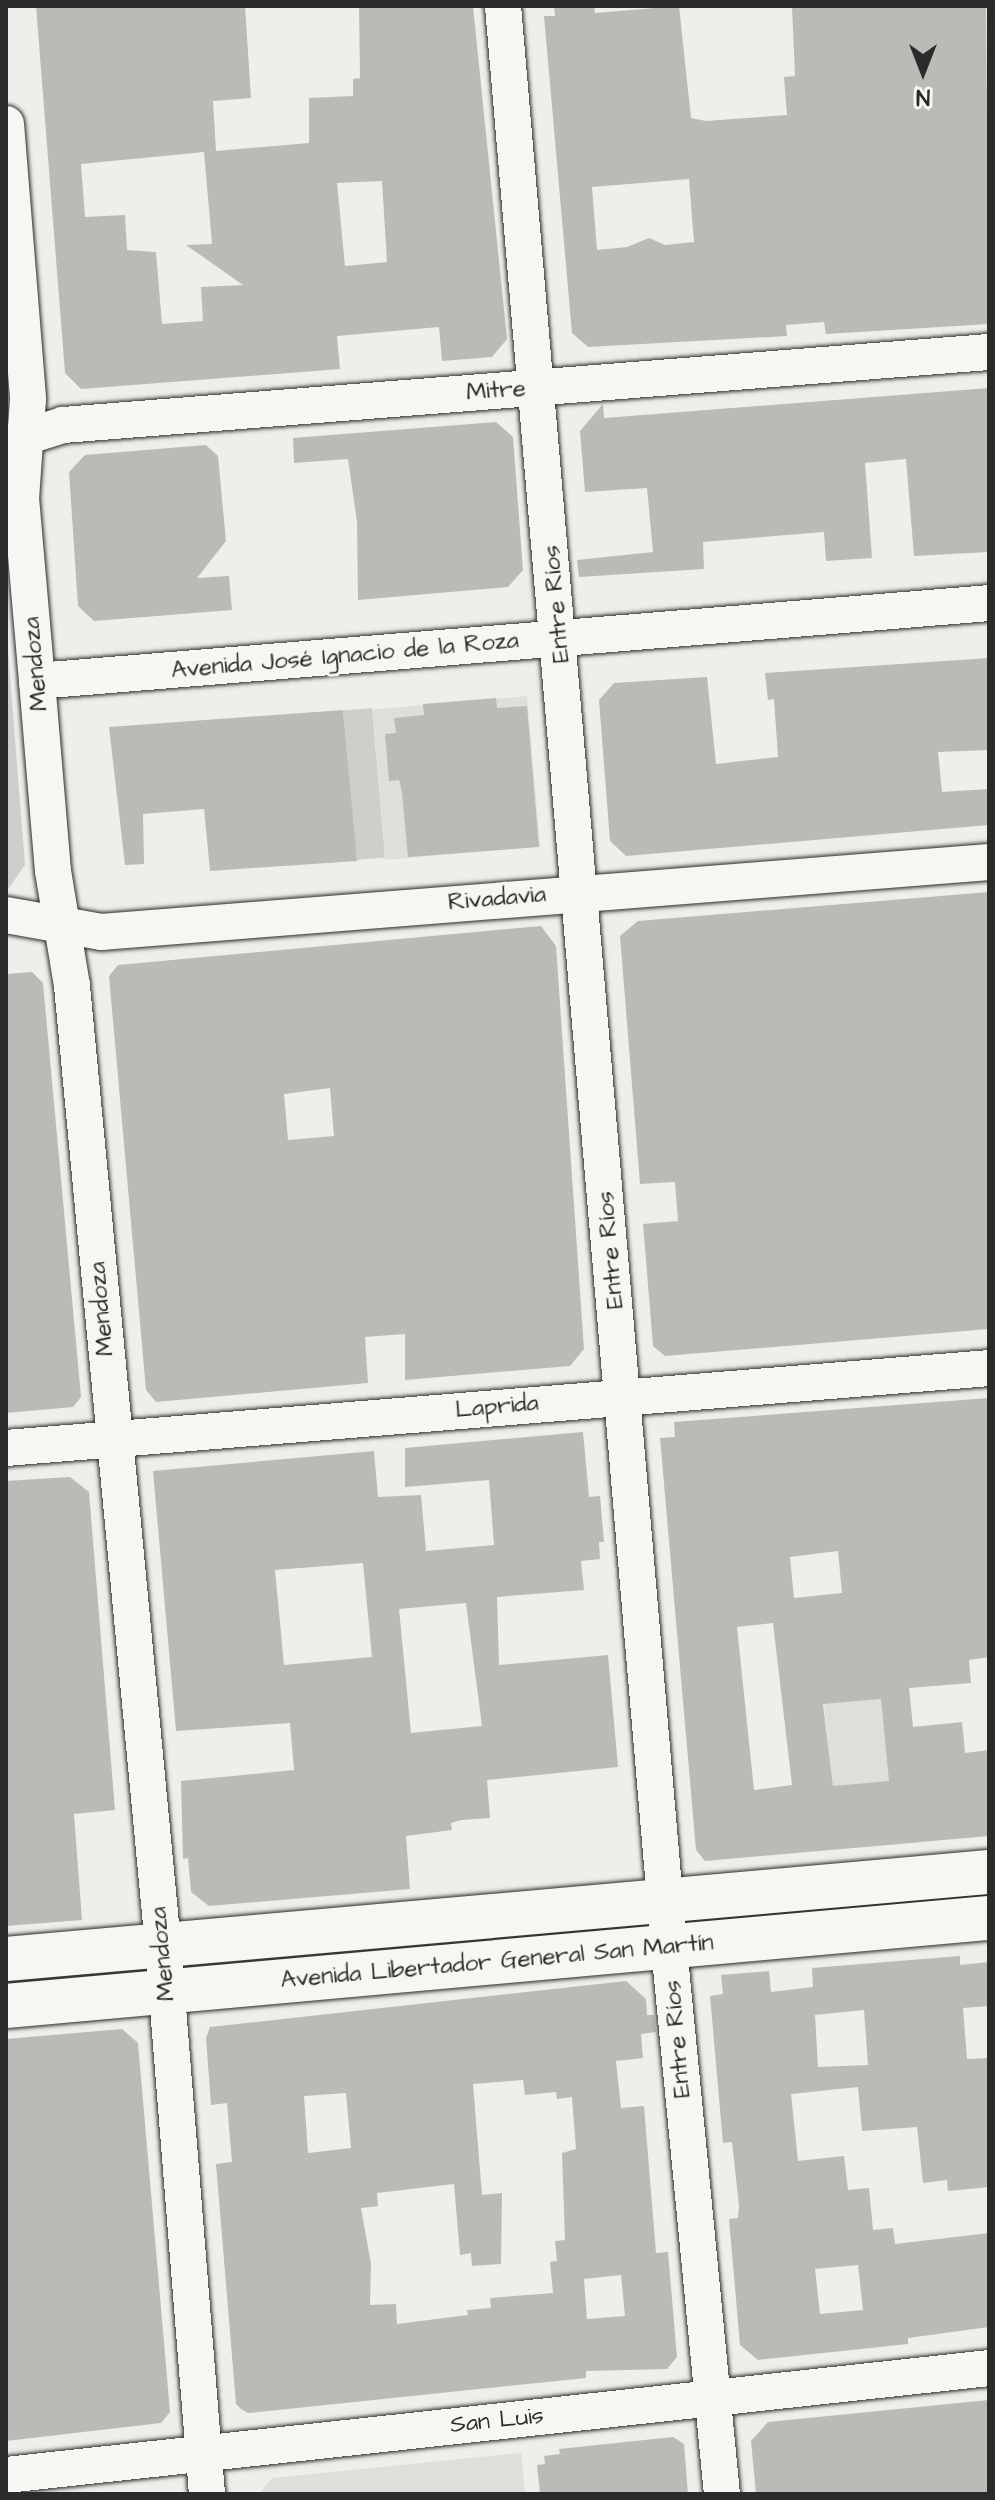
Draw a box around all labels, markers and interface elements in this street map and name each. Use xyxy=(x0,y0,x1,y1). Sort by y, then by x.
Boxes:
north arrow xyxy=(883,32,963,112)
text: N xyxy=(916,81,930,112)
street label: Mitre xyxy=(465,375,527,407)
street label: Entre Ríos xyxy=(538,544,576,664)
street label: Mendoza xyxy=(18,616,54,712)
street label: Avenida José Ignacio de la Roza xyxy=(170,626,520,686)
street label: Rivadavia xyxy=(447,880,547,918)
street label: Entre Ríos xyxy=(592,1190,630,1310)
street label: Mendoza xyxy=(84,1261,120,1357)
street label: Laprida xyxy=(454,1389,540,1425)
street label: Mendoza xyxy=(145,1906,181,2002)
street label: Avenida Libertador General San Martín xyxy=(279,1929,715,1995)
street label: Entre Ríos xyxy=(659,1979,697,2099)
street label: San Luis xyxy=(449,2402,545,2440)

